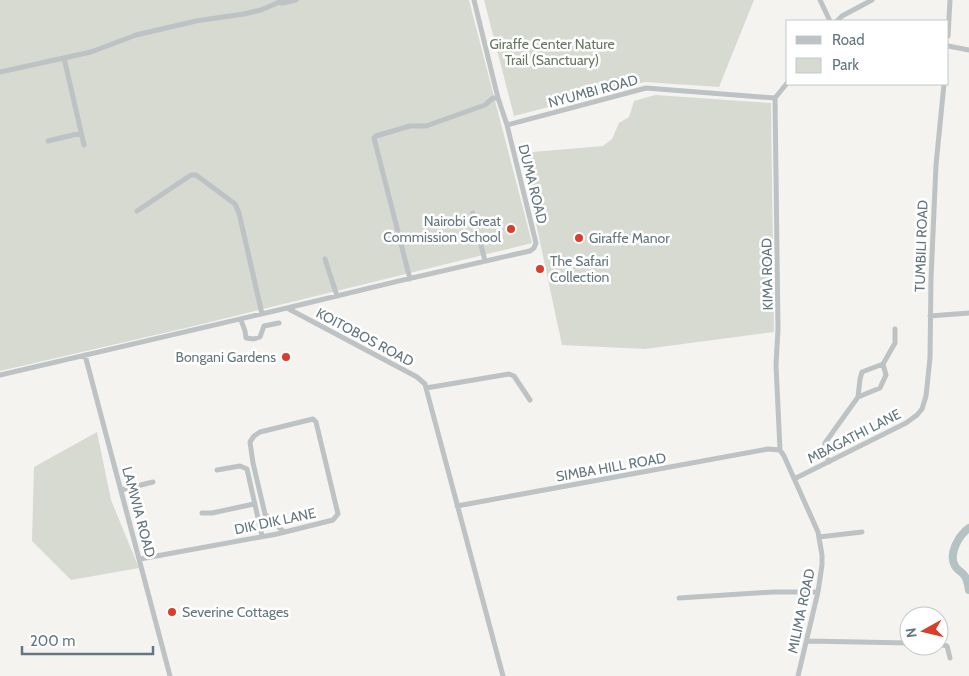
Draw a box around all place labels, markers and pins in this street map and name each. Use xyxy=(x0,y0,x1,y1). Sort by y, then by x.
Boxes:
place label: Nairobi Great Commission School xyxy=(383,212,502,246)
marker: Nairobi Great Commission School xyxy=(505,223,517,235)
place label: Giraffe Manor xyxy=(589,229,670,247)
marker: Giraffe Manor xyxy=(573,232,585,244)
place label: The Safari Collection xyxy=(550,252,610,286)
marker: The Safari Collection xyxy=(534,263,546,275)
place label: Bongani Gardens xyxy=(176,348,276,366)
marker: Bongani Gardens xyxy=(280,351,292,363)
place label: Severine Cottages xyxy=(182,603,289,621)
marker: Severine Cottages xyxy=(166,606,178,618)

